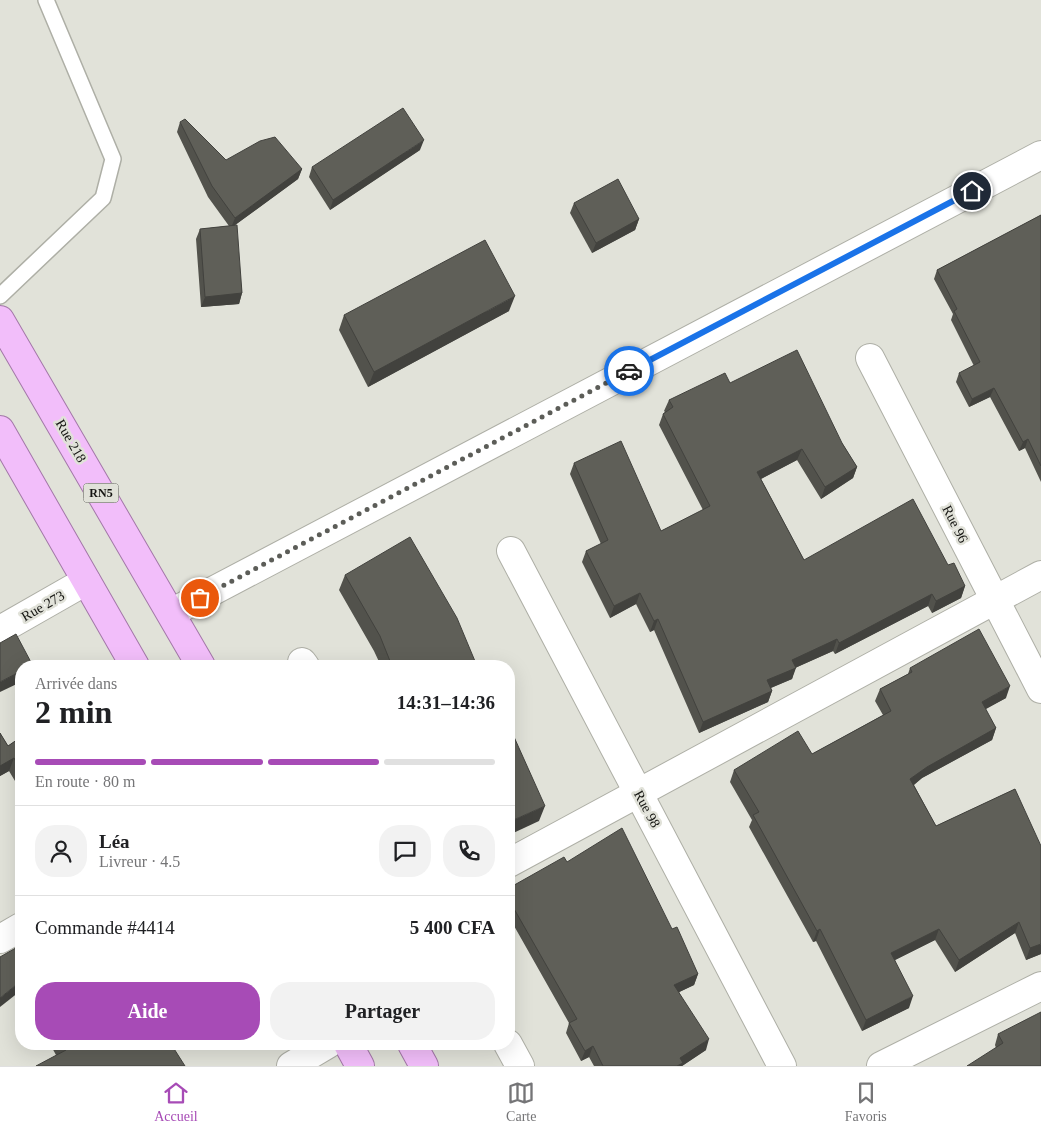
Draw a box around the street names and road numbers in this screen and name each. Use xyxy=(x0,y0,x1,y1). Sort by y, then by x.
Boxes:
street label: Rue 218 xyxy=(53,417,89,465)
road number: RN5 xyxy=(84,483,118,502)
street label: Rue 96 xyxy=(939,503,971,545)
street label: Rue 273 xyxy=(19,588,67,624)
street label: Rue 98 xyxy=(631,788,663,830)

